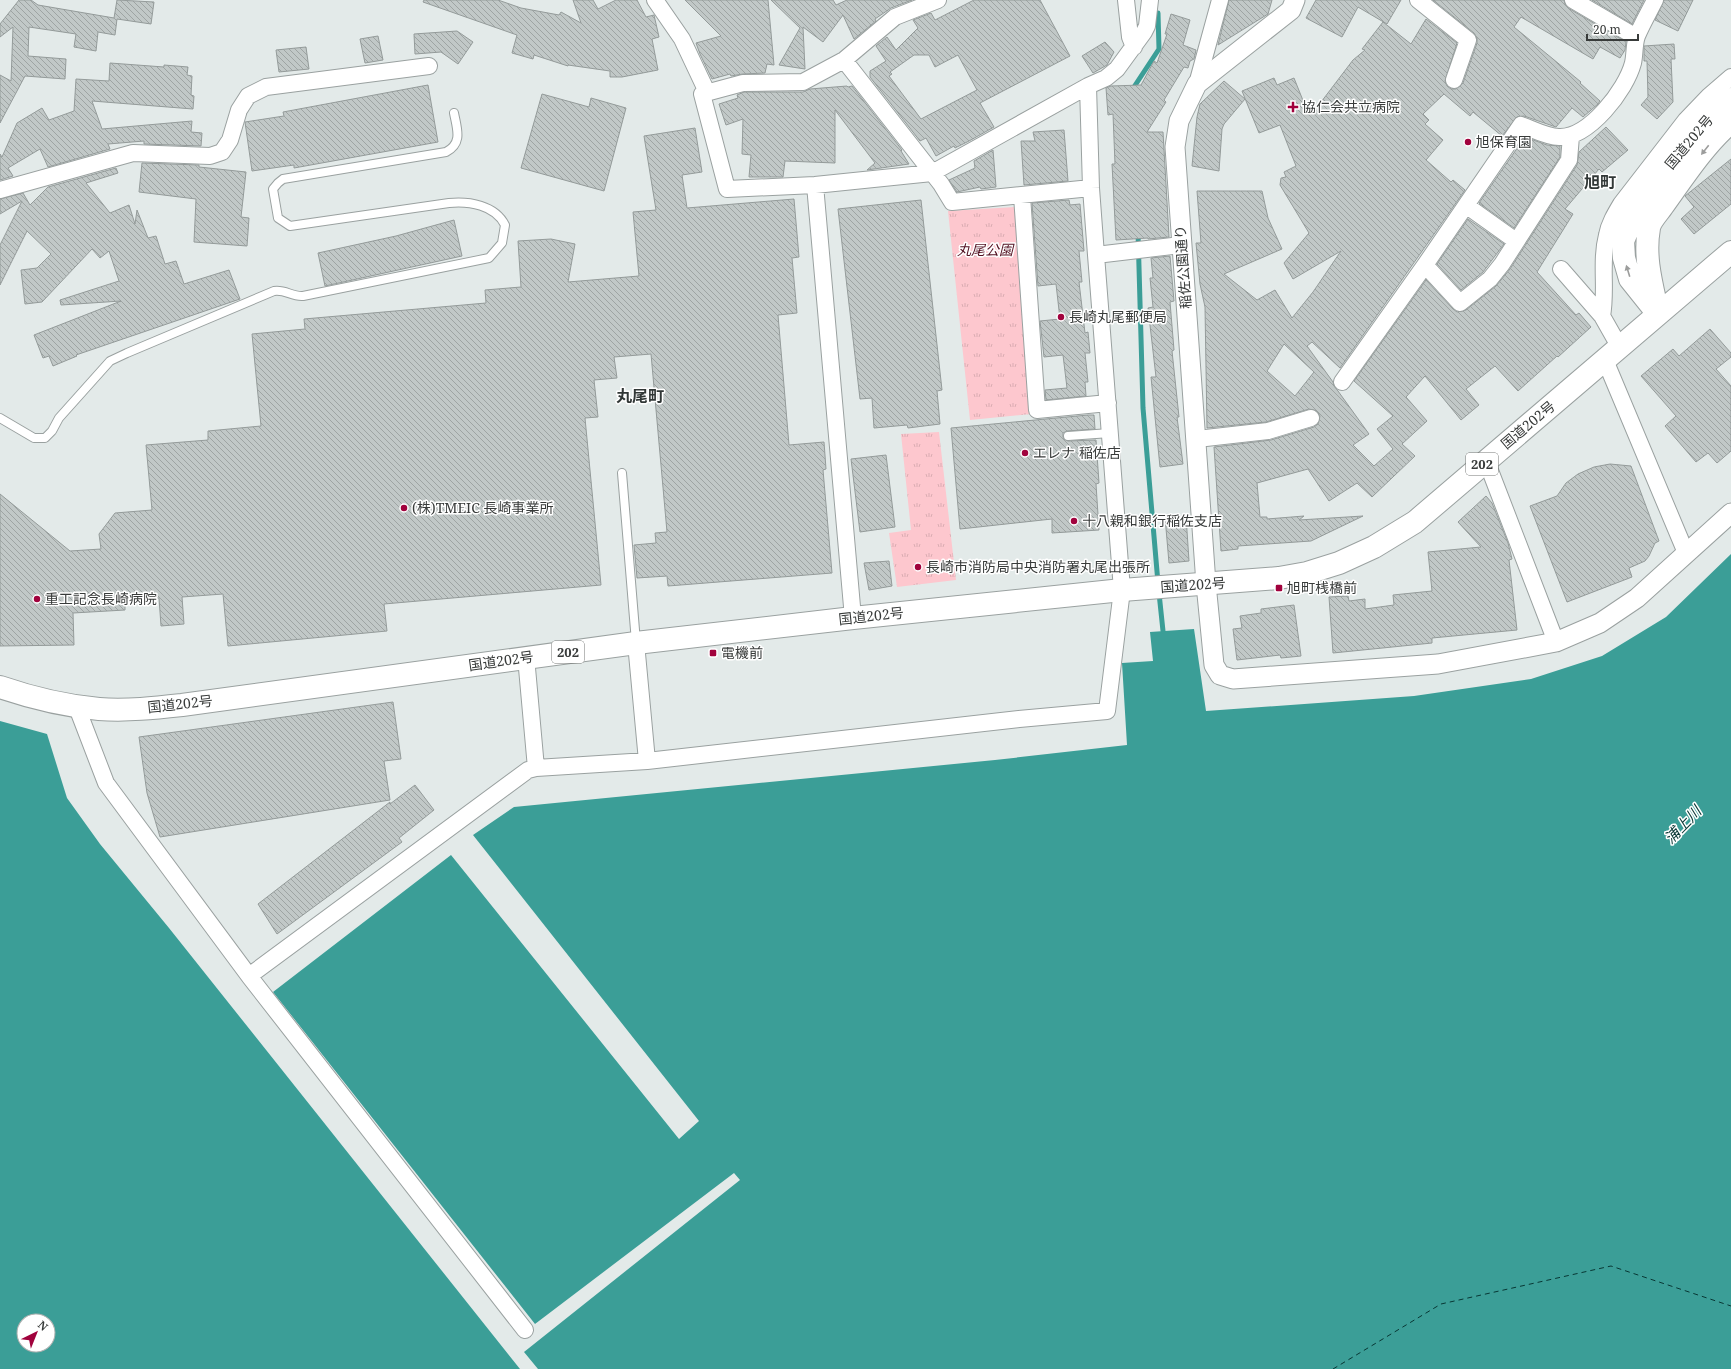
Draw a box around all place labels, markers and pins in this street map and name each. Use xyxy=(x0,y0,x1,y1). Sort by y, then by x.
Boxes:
place label: 協仁会共立病院 xyxy=(1302,97,1400,116)
marker: 協仁会共立病院 xyxy=(1287,101,1299,113)
place label: 旭保育園 xyxy=(1476,132,1532,151)
marker: 旭保育園 xyxy=(1463,137,1473,147)
place label: 長崎丸尾郵便局 xyxy=(1069,307,1167,326)
marker: 長崎丸尾郵便局 xyxy=(1056,312,1066,322)
place label: エレナ 稲佐店 xyxy=(1033,443,1121,462)
marker: エレナ 稲佐店 xyxy=(1020,448,1030,458)
place label: (株)TMEIC 長崎事業所 xyxy=(412,498,554,517)
marker: (株)TMEIC 長崎事業所 xyxy=(399,503,409,513)
place label: 十八親和銀行稲佐支店 xyxy=(1082,511,1222,530)
marker: 十八親和銀行稲佐支店 xyxy=(1069,516,1079,526)
place label: 長崎市消防局中央消防署丸尾出張所 xyxy=(926,557,1150,576)
marker: 長崎市消防局中央消防署丸尾出張所 xyxy=(913,562,923,572)
place label: 旭町桟橋前 xyxy=(1287,578,1357,597)
marker: 旭町桟橋前 xyxy=(1274,583,1284,593)
place label: 重工記念長崎病院 xyxy=(45,589,157,608)
marker: 重工記念長崎病院 xyxy=(32,594,42,604)
place label: 電機前 xyxy=(721,643,763,662)
marker: 電機前 xyxy=(708,648,718,658)

